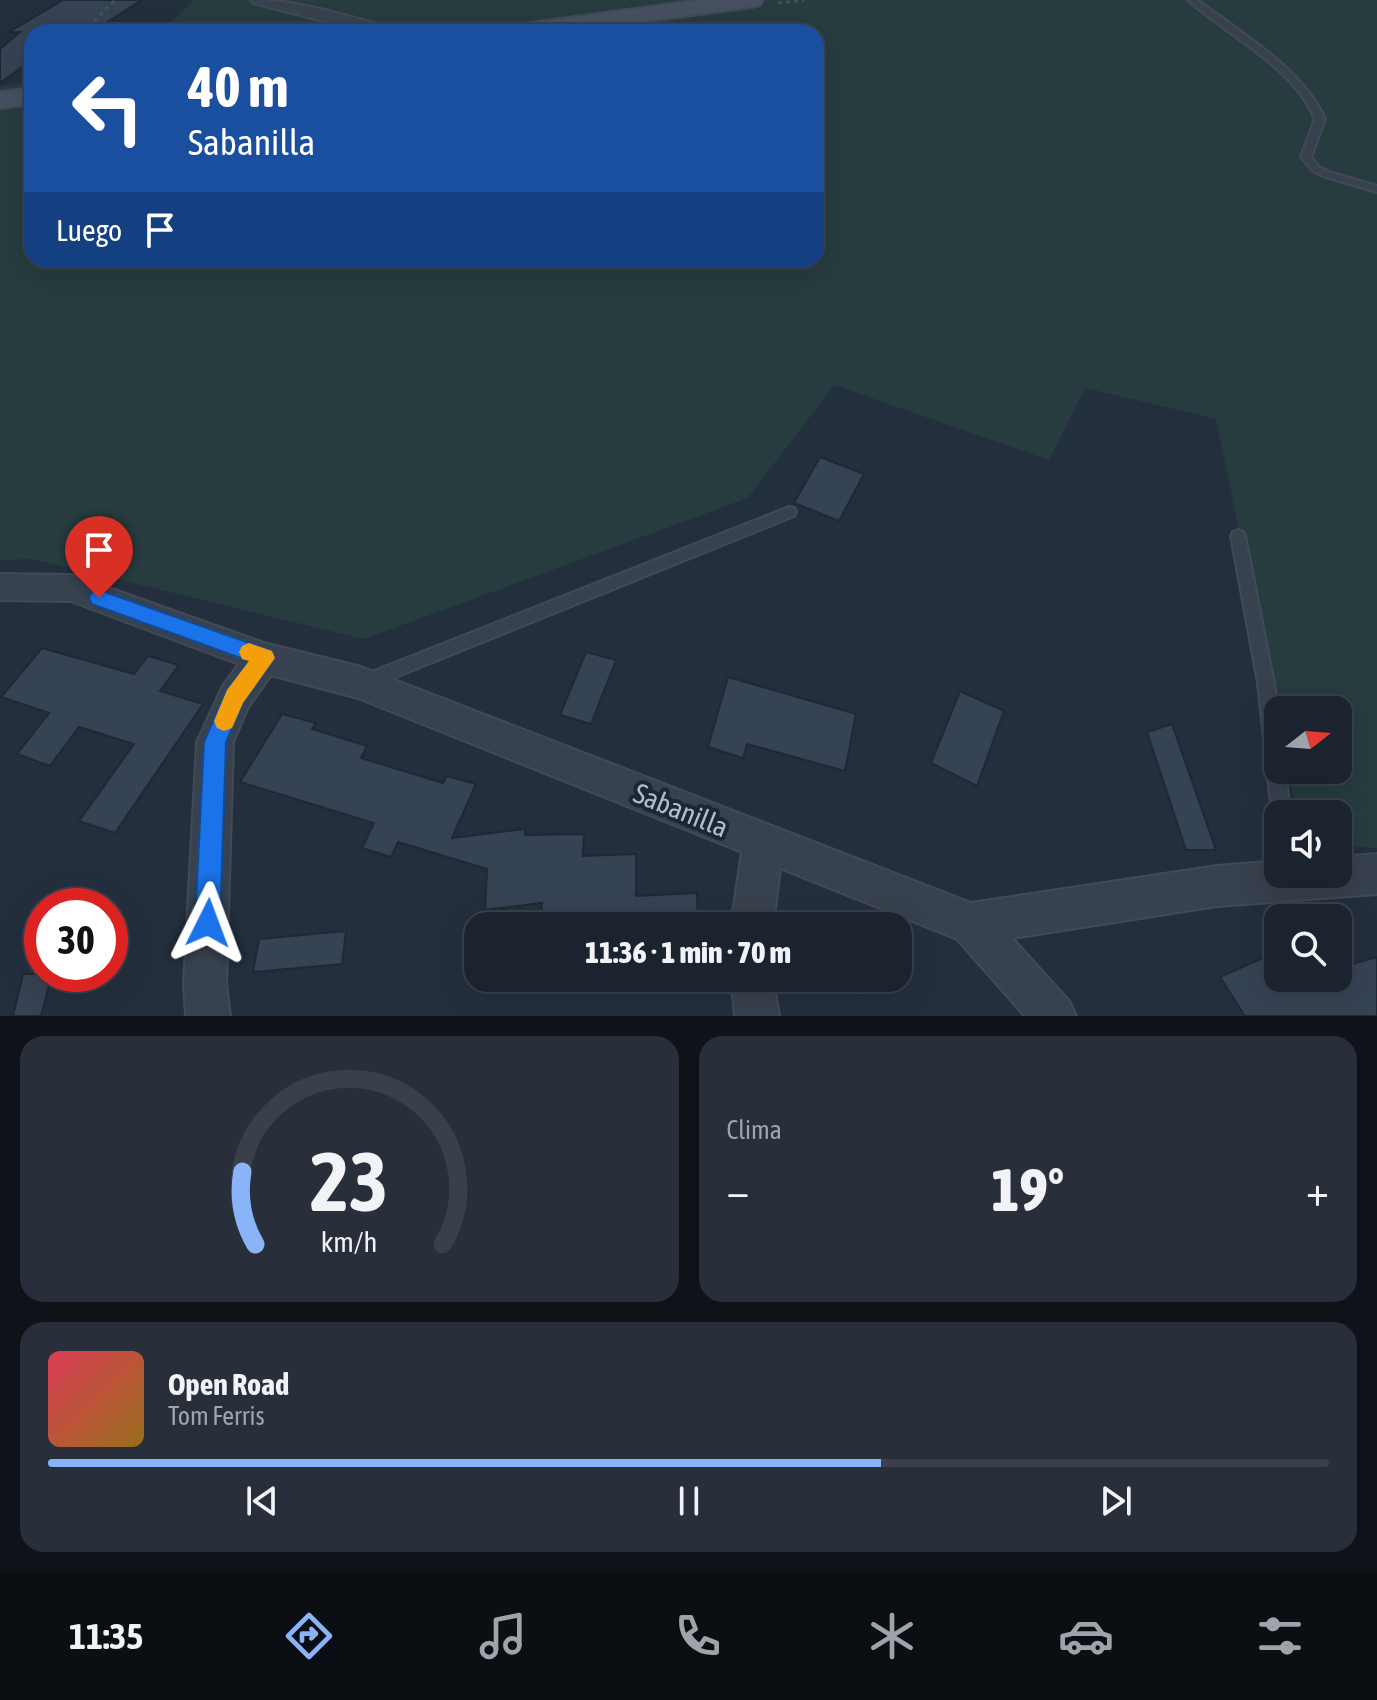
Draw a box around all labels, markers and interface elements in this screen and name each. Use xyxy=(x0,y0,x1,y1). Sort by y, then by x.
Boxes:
text: 40 m xyxy=(188,55,289,119)
icon: left xyxy=(56,56,160,160)
text: Sabanilla xyxy=(188,121,315,163)
icon: arrive xyxy=(138,208,182,252)
text: Luego xyxy=(56,213,122,247)
pin xyxy=(65,516,133,598)
icon: arrive xyxy=(77,528,121,572)
north arrow xyxy=(1264,696,1352,784)
map controls xyxy=(1264,696,1352,992)
street label: Sabanilla xyxy=(629,777,733,843)
button: sound xyxy=(1264,800,1352,888)
position arrow xyxy=(166,881,250,965)
speed limit sign: 30 xyxy=(24,888,128,992)
button: search xyxy=(1264,904,1352,992)
text: 11:36 · 1 min · 70 m xyxy=(585,935,791,969)
text: Clima xyxy=(727,1115,782,1145)
text: 23 xyxy=(310,1133,388,1229)
text: 19° xyxy=(991,1155,1064,1224)
text: − xyxy=(727,1165,749,1215)
text: + xyxy=(1306,1165,1329,1215)
text: km/h xyxy=(321,1225,378,1258)
text: Open Road xyxy=(168,1367,289,1401)
text: Tom Ferris xyxy=(168,1401,265,1431)
icon: previous xyxy=(240,1479,284,1523)
icon: pause xyxy=(667,1479,711,1523)
icon: next xyxy=(1094,1479,1138,1523)
icon: directions xyxy=(281,1608,337,1664)
icon: music xyxy=(475,1608,531,1664)
icon: phone xyxy=(670,1608,726,1664)
icon: climate xyxy=(864,1608,920,1664)
icon: car xyxy=(1058,1608,1114,1664)
icon: filters xyxy=(1252,1608,1308,1664)
text: 11:35 xyxy=(69,1615,143,1657)

